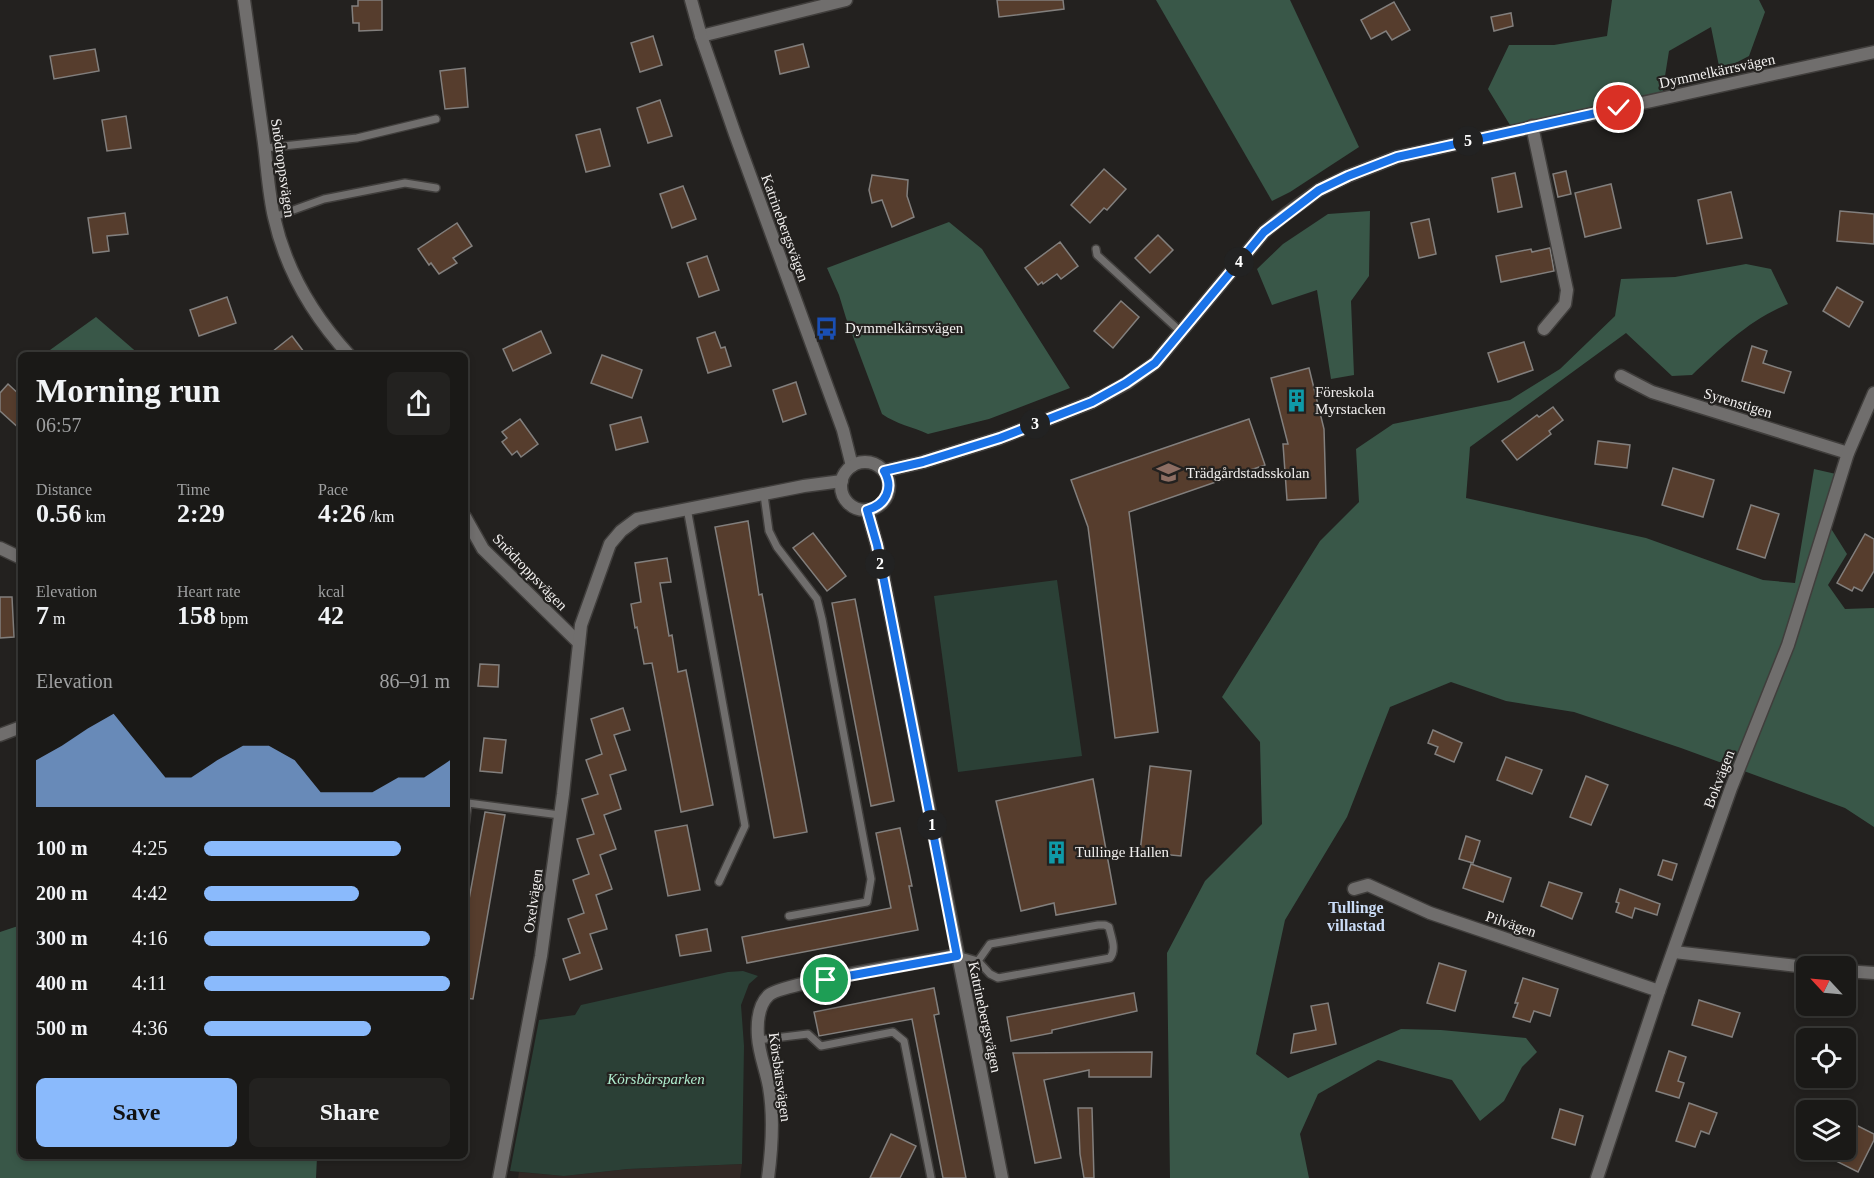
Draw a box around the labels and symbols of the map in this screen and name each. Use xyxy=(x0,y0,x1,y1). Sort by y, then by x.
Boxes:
street label: Dymmelkärrsvägen xyxy=(1657,51,1777,91)
pin xyxy=(1593,82,1644,133)
street label: Snödroppsvägen xyxy=(268,117,298,219)
pin: 5 xyxy=(1453,126,1483,156)
street label: Katrinebergsvägen xyxy=(758,172,812,284)
pin: 4 xyxy=(1224,247,1254,277)
bus stop icon: Dymmelkärrsvägen xyxy=(814,315,840,341)
place label: Dymmelkärrsvägen xyxy=(845,320,964,336)
place label: Föreskola Myrstacken xyxy=(1315,384,1386,417)
street label: Syrenstigen xyxy=(1702,385,1775,421)
building icon: Föreskola Myrstacken xyxy=(1284,388,1310,414)
pin: 3 xyxy=(1020,409,1050,439)
school or university icon: Trädgårdstadsskolan xyxy=(1155,460,1181,486)
place label: Trädgårdstadsskolan xyxy=(1186,465,1310,481)
street label: Snödroppsvägen xyxy=(490,530,571,614)
pin: 2 xyxy=(865,549,895,579)
street label: Bokvägen xyxy=(1701,747,1738,810)
pin: 1 xyxy=(917,810,947,840)
building icon: Tullinge Hallen xyxy=(1044,839,1070,865)
place label: Tullinge Hallen xyxy=(1075,844,1170,860)
street label: Oxelvägen xyxy=(521,867,546,934)
district label: Tullinge villastad xyxy=(1327,899,1385,934)
street label: Pilvägen xyxy=(1484,908,1539,940)
pin xyxy=(800,954,851,1005)
north arrow xyxy=(1796,956,1856,1016)
street label: Katrinebergsvägen xyxy=(965,960,1005,1074)
street label: Körsbärsvägen xyxy=(766,1031,794,1123)
park label: Körsbärsparken xyxy=(606,1071,705,1087)

